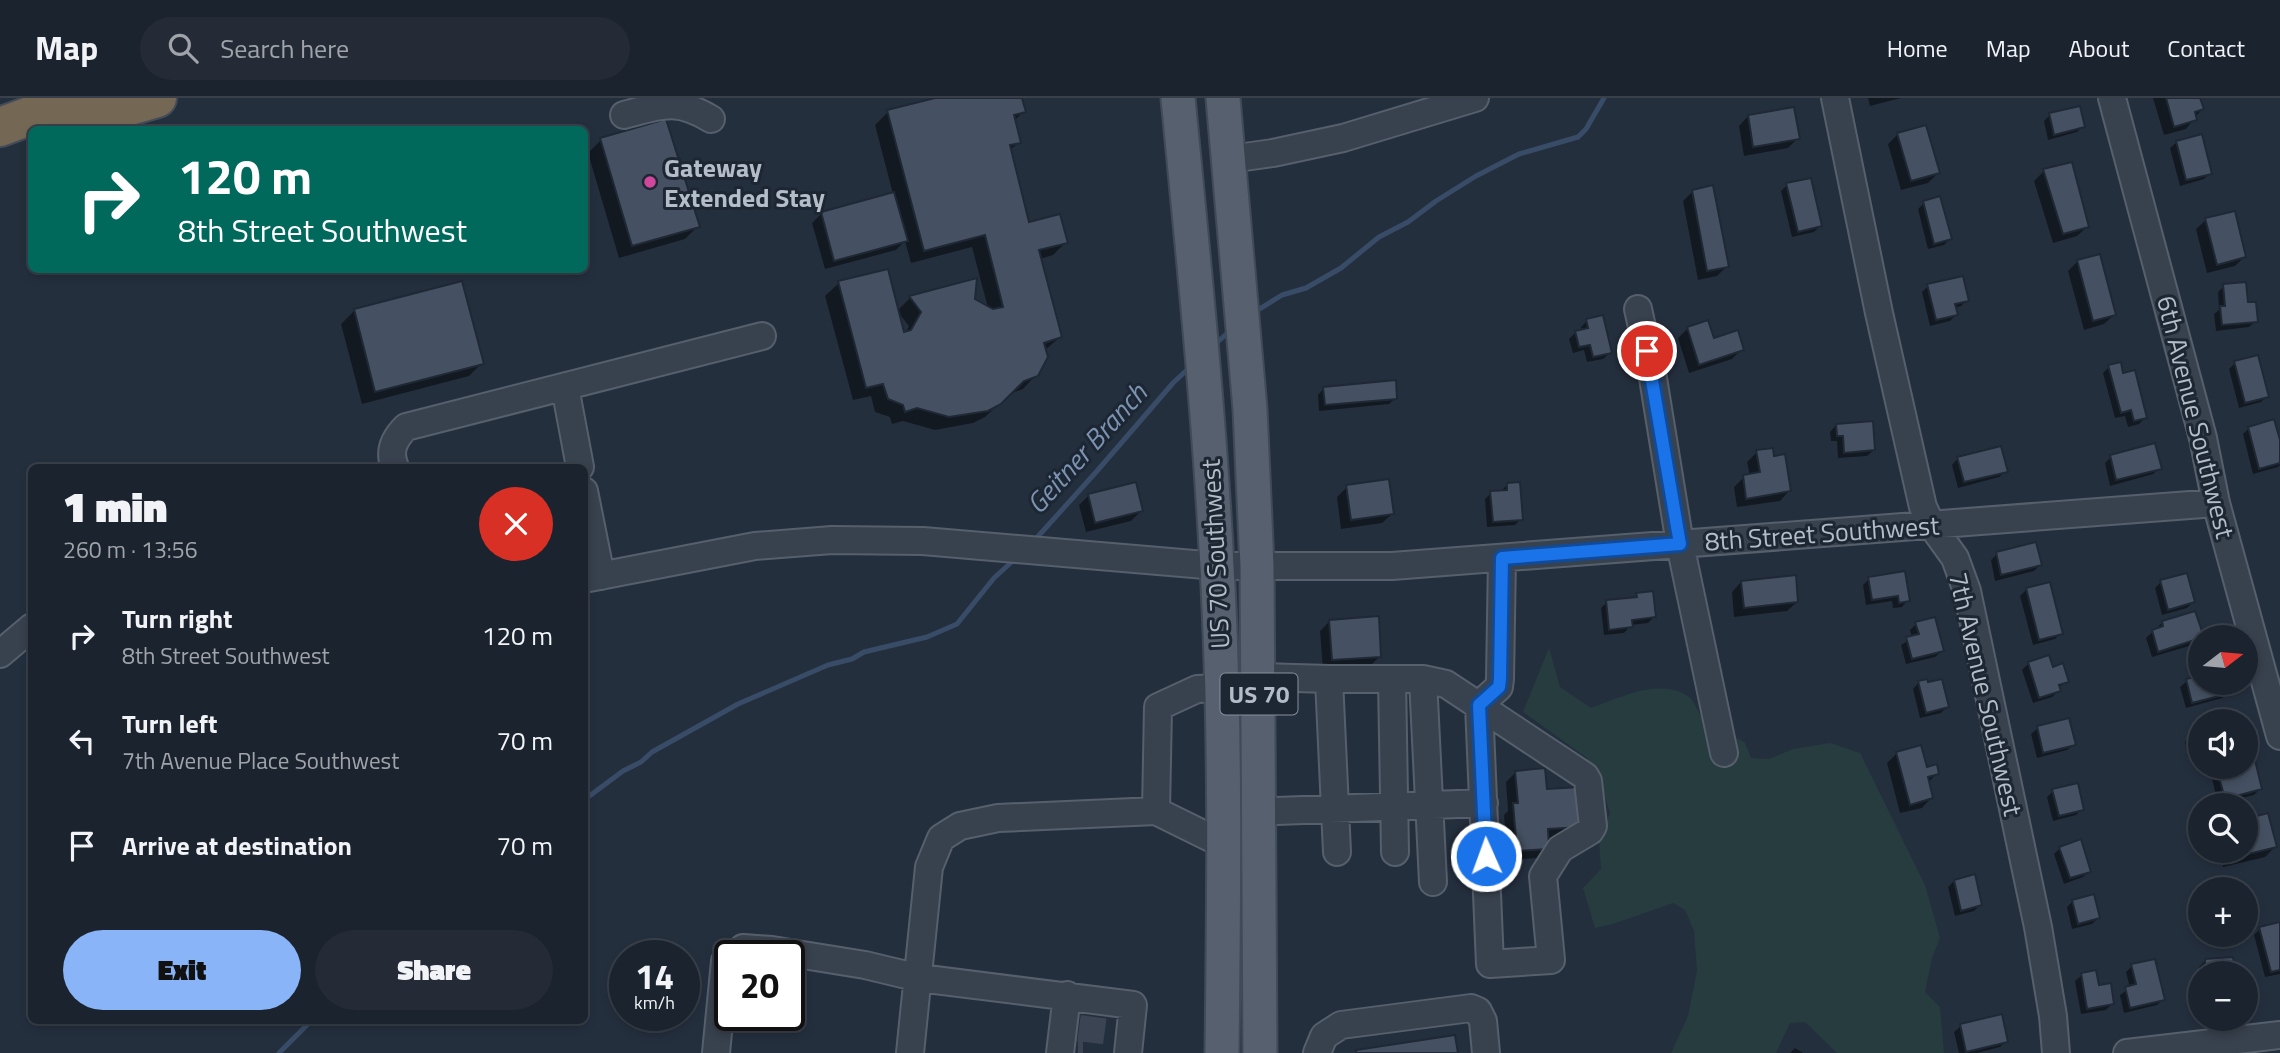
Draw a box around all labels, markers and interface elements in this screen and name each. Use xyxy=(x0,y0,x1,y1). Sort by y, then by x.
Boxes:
search box xyxy=(140,17,630,80)
text: Map xyxy=(35,23,98,73)
icon: search xyxy=(164,29,202,67)
text: Search here xyxy=(220,29,349,68)
text: Home xyxy=(1887,30,1948,66)
text: Map xyxy=(1986,30,2031,66)
text: About xyxy=(2069,30,2129,66)
text: Contact xyxy=(2167,30,2245,66)
text: 120 m xyxy=(178,138,312,213)
place label: Gateway Extended Stay xyxy=(664,148,825,217)
icon: right xyxy=(63,154,154,245)
marker: Gateway Extended Stay xyxy=(642,174,658,190)
text: 8th Street Southwest xyxy=(178,206,467,254)
street label: 6th Avenue Southwest xyxy=(2147,291,2245,543)
pin xyxy=(1617,321,1677,381)
icon: arrive xyxy=(1628,332,1666,370)
water label: Geitner Branch xyxy=(1015,372,1157,523)
street label: US 70 Southwest xyxy=(1191,458,1239,650)
text: 1 min xyxy=(63,474,167,538)
button: close xyxy=(479,487,553,561)
street label: 8th Street Southwest xyxy=(1704,505,1940,561)
text: 260 m · 13:56 xyxy=(63,532,198,567)
street label: 7th Avenue Southwest xyxy=(1939,568,2033,820)
text: Turn right xyxy=(122,599,233,638)
text: 120 m xyxy=(482,616,553,655)
icon: right xyxy=(63,617,101,655)
north arrow xyxy=(2188,625,2258,695)
map controls xyxy=(2188,625,2258,1031)
text: 8th Street Southwest xyxy=(122,638,330,673)
road number: US 70 xyxy=(1220,674,1298,714)
text: Turn left xyxy=(122,704,217,743)
button: sound xyxy=(2188,709,2258,779)
text: 70 m xyxy=(496,721,553,760)
icon: left xyxy=(63,722,101,760)
text: 7th Avenue Place Southwest xyxy=(122,743,399,778)
button: search xyxy=(2188,793,2258,863)
position arrow xyxy=(1449,819,1523,893)
text: Arrive at destination xyxy=(122,826,352,865)
text: 70 m xyxy=(496,826,553,865)
icon: arrive xyxy=(63,827,101,865)
button: + xyxy=(2188,877,2258,947)
button: Exit xyxy=(63,930,301,1010)
button: Share xyxy=(315,930,553,1010)
speed limit sign: 20 xyxy=(714,940,805,1031)
text: 14 xyxy=(635,949,674,1003)
button: − xyxy=(2188,961,2258,1031)
text: km/h xyxy=(634,989,675,1016)

